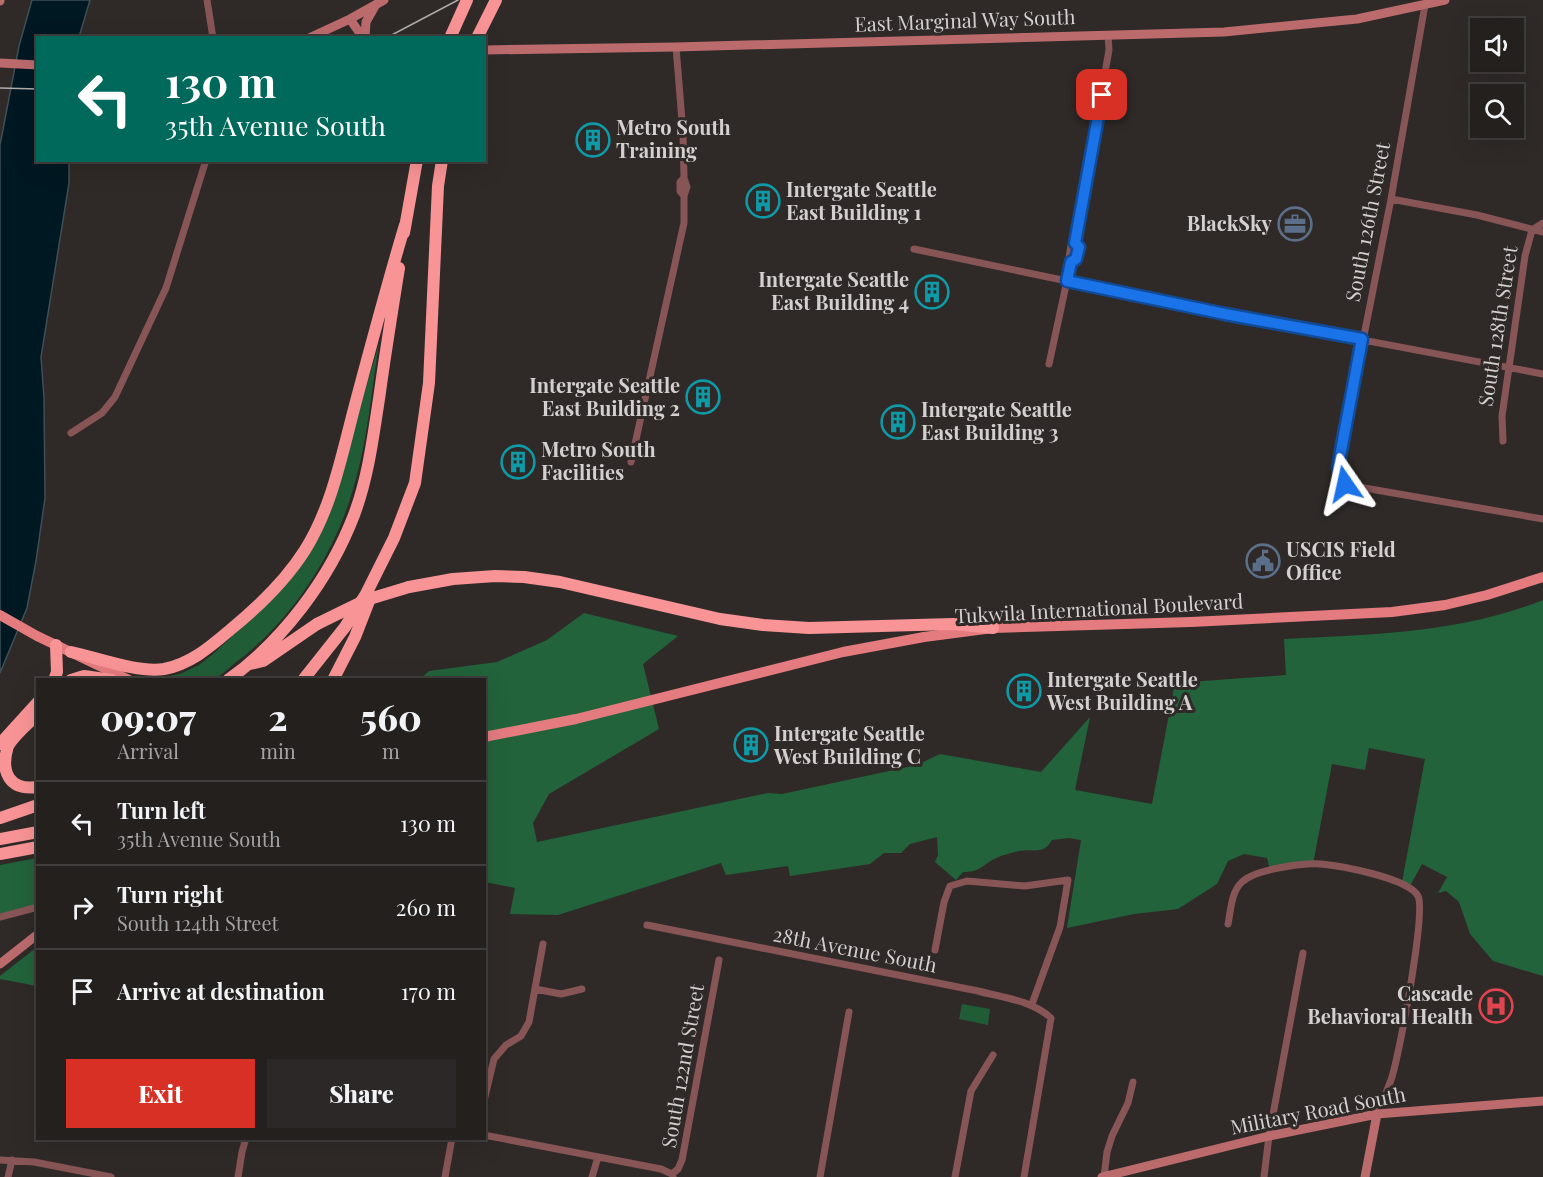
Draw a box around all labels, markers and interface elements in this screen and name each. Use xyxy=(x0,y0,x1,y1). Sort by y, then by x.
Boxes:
street label: East Marginal Way South xyxy=(854,2,1076,37)
map controls xyxy=(1470,18,1524,138)
button: sound xyxy=(1470,18,1524,72)
text: 130 m xyxy=(165,53,276,109)
icon: left xyxy=(66,60,144,138)
pin xyxy=(1076,69,1127,120)
icon: arrive xyxy=(1085,78,1118,111)
button: search xyxy=(1470,84,1524,138)
text: 35th Avenue South xyxy=(165,107,386,143)
place label: Metro South Training xyxy=(616,113,731,163)
building icon: Metro South Training xyxy=(575,122,611,158)
street label: South 126th Street xyxy=(1338,139,1395,304)
place label: Intergate Seattle East Building 1 xyxy=(786,175,937,225)
building icon: Intergate Seattle East Building 1 xyxy=(745,183,781,219)
office icon: BlackSky xyxy=(1277,206,1313,242)
place label: BlackSky xyxy=(1187,209,1273,236)
street label: South 128th Street xyxy=(1471,243,1523,408)
place label: Intergate Seattle East Building 4 xyxy=(758,265,909,315)
building icon: Intergate Seattle East Building 4 xyxy=(914,274,950,310)
place label: Intergate Seattle East Building 2 xyxy=(529,371,680,421)
building icon: Intergate Seattle East Building 2 xyxy=(685,379,721,415)
place label: Intergate Seattle East Building 3 xyxy=(921,395,1072,445)
building icon: Intergate Seattle East Building 3 xyxy=(880,404,916,440)
place label: Metro South Facilities xyxy=(541,435,656,485)
building icon: Metro South Facilities xyxy=(500,444,536,480)
position arrow xyxy=(1313,452,1377,516)
place label: USCIS Field Office xyxy=(1286,535,1396,585)
public building icon: USCIS Field Office xyxy=(1245,543,1281,579)
street label: Tukwila International Boulevard xyxy=(954,586,1244,629)
place label: Intergate Seattle West Building A xyxy=(1046,665,1198,715)
building icon: Intergate Seattle West Building A xyxy=(1006,673,1042,709)
text: 09:07 xyxy=(100,692,196,740)
text: 2 xyxy=(268,692,288,740)
text: 560 xyxy=(360,692,422,740)
place label: Intergate Seattle West Building C xyxy=(773,719,925,769)
building icon: Intergate Seattle West Building C xyxy=(733,727,769,763)
text: Arrival xyxy=(117,737,179,764)
text: min xyxy=(260,737,296,764)
text: m xyxy=(382,737,400,764)
text: Turn left xyxy=(117,795,206,825)
icon: left xyxy=(66,807,99,840)
text: 130 m xyxy=(400,808,456,838)
text: 35th Avenue South xyxy=(117,825,281,852)
text: Turn right xyxy=(117,879,223,909)
icon: right xyxy=(66,891,99,924)
text: 260 m xyxy=(396,892,456,922)
text: South 124th Street xyxy=(117,909,279,936)
street label: 28th Avenue South xyxy=(771,919,940,978)
icon: arrive xyxy=(66,975,99,1008)
text: Arrive at destination xyxy=(117,976,325,1006)
text: 170 m xyxy=(401,976,456,1006)
place label: Cascade Behavioral Health xyxy=(1307,979,1473,1029)
street label: South 122nd Street xyxy=(654,981,709,1150)
hospital icon: Cascade Behavioral Health xyxy=(1478,988,1514,1024)
button: Exit xyxy=(66,1059,255,1128)
button: Share xyxy=(267,1059,456,1128)
street label: Military Road South xyxy=(1228,1079,1408,1140)

